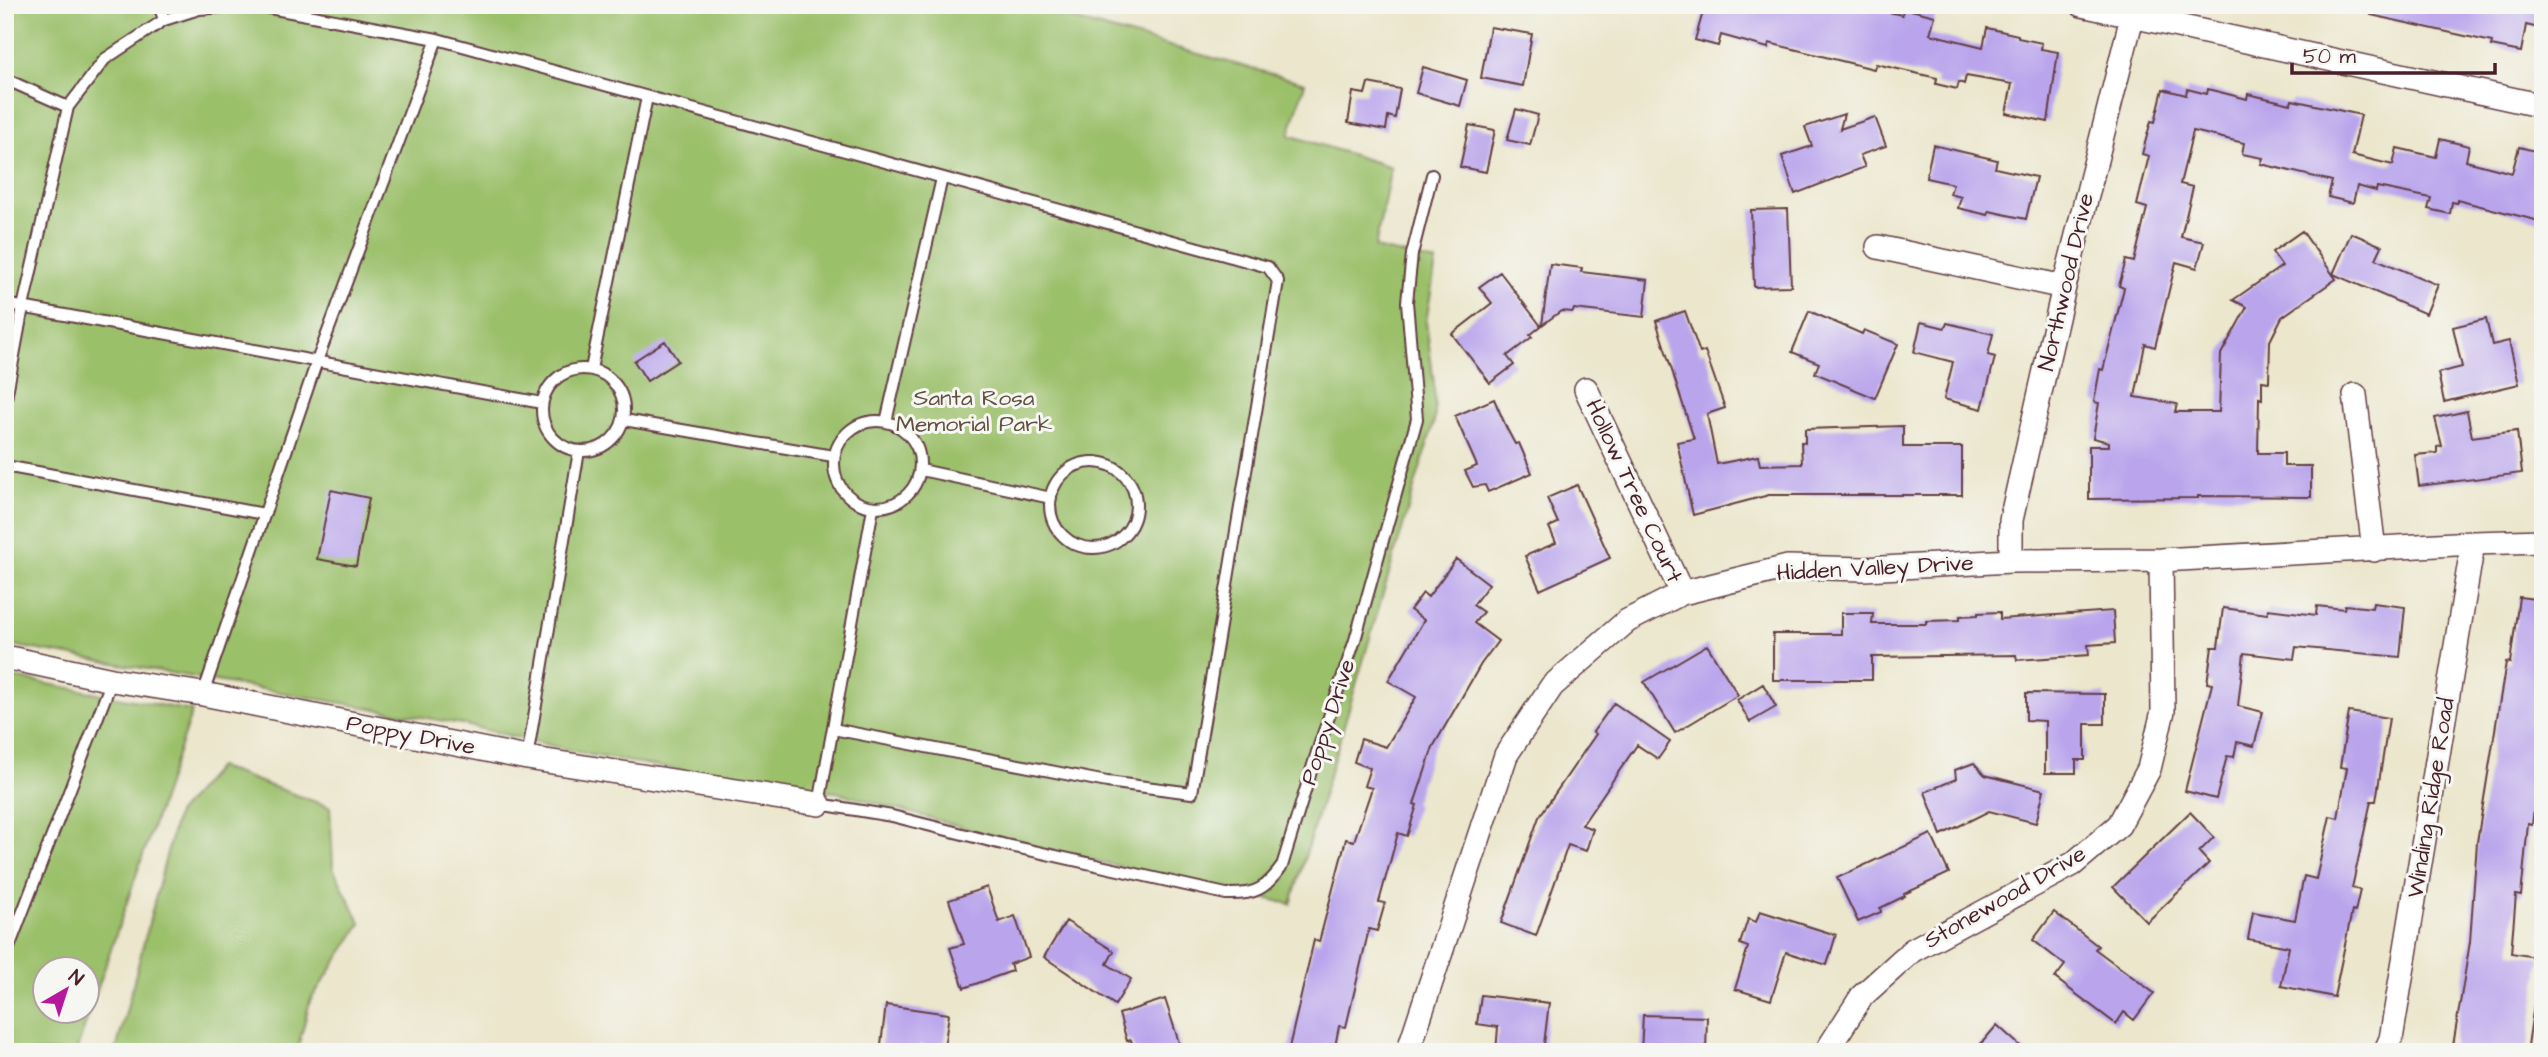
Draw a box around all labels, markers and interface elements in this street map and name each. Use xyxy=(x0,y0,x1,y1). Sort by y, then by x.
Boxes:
scale bar xyxy=(2292,32,2496,76)
text: 50 m xyxy=(2303,42,2357,71)
street label: Northwood Drive xyxy=(2030,190,2102,374)
park label: Santa Rosa Memorial Park xyxy=(896,382,1052,440)
street label: Hollow Tree Court xyxy=(1577,394,1691,588)
street label: Hidden Valley Drive xyxy=(1776,547,1974,590)
street label: Poppy Drive xyxy=(1293,655,1364,789)
street label: Winding Ridge Road xyxy=(2399,695,2464,901)
street label: Poppy Drive xyxy=(344,707,478,764)
street label: Stonewood Drive xyxy=(1918,838,2092,956)
north arrow xyxy=(32,956,102,1026)
text: N xyxy=(63,964,89,992)

